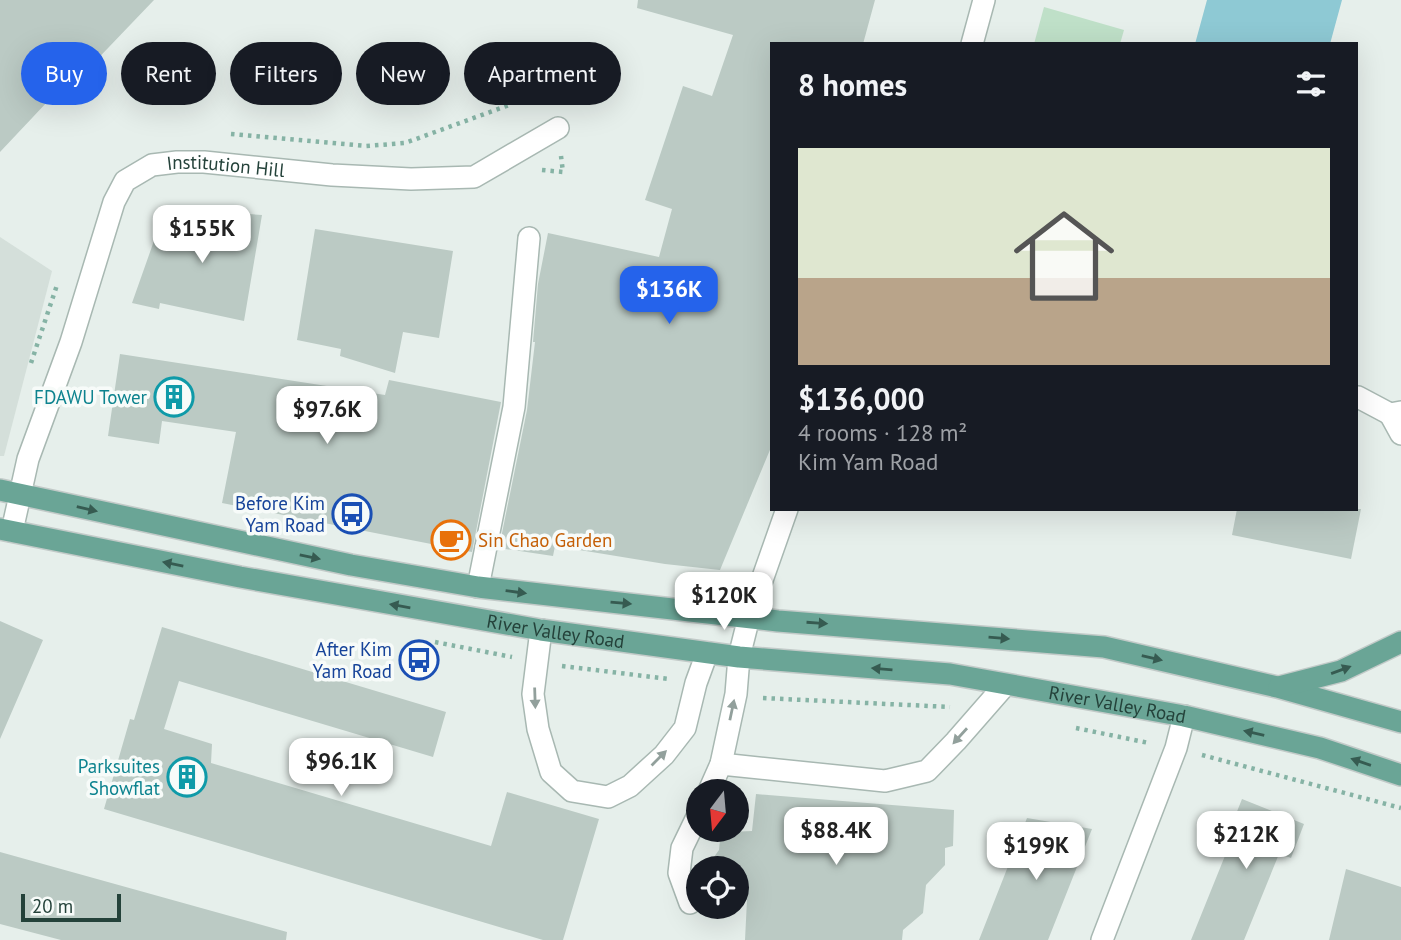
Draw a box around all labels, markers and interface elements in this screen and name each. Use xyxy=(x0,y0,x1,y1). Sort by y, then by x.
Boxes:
chip: Buy xyxy=(21,42,107,105)
chip: Rent xyxy=(121,42,216,105)
chip: Filters xyxy=(230,42,342,105)
chip: New xyxy=(356,42,450,105)
chip: Apartment xyxy=(464,42,621,105)
text: 8 homes xyxy=(798,65,907,104)
icon: filters xyxy=(1292,65,1330,103)
street label: Institution Hill xyxy=(165,150,286,182)
icon: home xyxy=(1001,193,1127,319)
pin: $155K xyxy=(153,205,251,265)
text: $155K xyxy=(169,213,235,242)
pin: $136K xyxy=(620,266,718,326)
text: $136K xyxy=(636,274,702,303)
building icon: FDAWU Tower xyxy=(153,376,195,418)
text: $136,000 xyxy=(798,379,925,418)
place label: FDAWU Tower xyxy=(34,385,148,409)
pin: $97.6K xyxy=(270,386,384,446)
text: $97.6K xyxy=(292,394,362,423)
text: 4 rooms · 128 m² xyxy=(798,418,967,447)
text: Kim Yam Road xyxy=(798,447,938,476)
place label: Before Kim Yam Road xyxy=(235,491,325,537)
bus stop icon: Before Kim Yam Road xyxy=(331,493,373,535)
one-way arrow xyxy=(76,504,98,515)
cafe icon: Sin Chao Garden xyxy=(430,519,472,561)
place label: Sin Chao Garden xyxy=(478,528,612,552)
one-way arrow xyxy=(299,551,321,562)
one-way arrow xyxy=(162,558,184,569)
pin: $120K xyxy=(675,572,773,632)
text: $120K xyxy=(691,580,757,609)
one-way arrow xyxy=(505,587,527,598)
one-way arrow xyxy=(610,598,632,609)
one-way arrow xyxy=(389,600,411,611)
street label: River Valley Road xyxy=(485,609,626,653)
one-way arrow xyxy=(806,618,828,629)
one-way arrow xyxy=(988,633,1010,644)
place label: After Kim Yam Road xyxy=(313,637,392,683)
bus stop icon: After Kim Yam Road xyxy=(398,639,440,681)
one-way arrow xyxy=(1141,652,1163,663)
one-way arrow xyxy=(871,663,893,674)
one-way arrow xyxy=(1331,664,1352,675)
street label: River Valley Road xyxy=(1047,680,1188,728)
one-way arrow xyxy=(529,687,540,709)
one-way arrow xyxy=(727,699,738,721)
one-way arrow xyxy=(952,727,968,745)
one-way arrow xyxy=(1243,727,1265,738)
pin: $96.1K xyxy=(284,738,398,798)
text: $96.1K xyxy=(305,746,377,775)
one-way arrow xyxy=(651,750,667,767)
place label: Parksuites Showflat xyxy=(78,754,161,800)
building icon: Parksuites Showflat xyxy=(166,756,208,798)
one-way arrow xyxy=(1350,756,1371,767)
north arrow xyxy=(686,779,749,842)
map controls xyxy=(686,779,749,919)
pin: $88.4K xyxy=(779,808,893,867)
pin: $212K xyxy=(1197,812,1295,871)
text: $88.4K xyxy=(800,815,872,844)
text: $212K xyxy=(1213,819,1279,848)
pin: $199K xyxy=(987,822,1085,882)
text: $199K xyxy=(1003,830,1069,859)
button: locate xyxy=(686,856,749,919)
scale bar xyxy=(21,891,121,923)
text: 20 m xyxy=(32,894,73,918)

